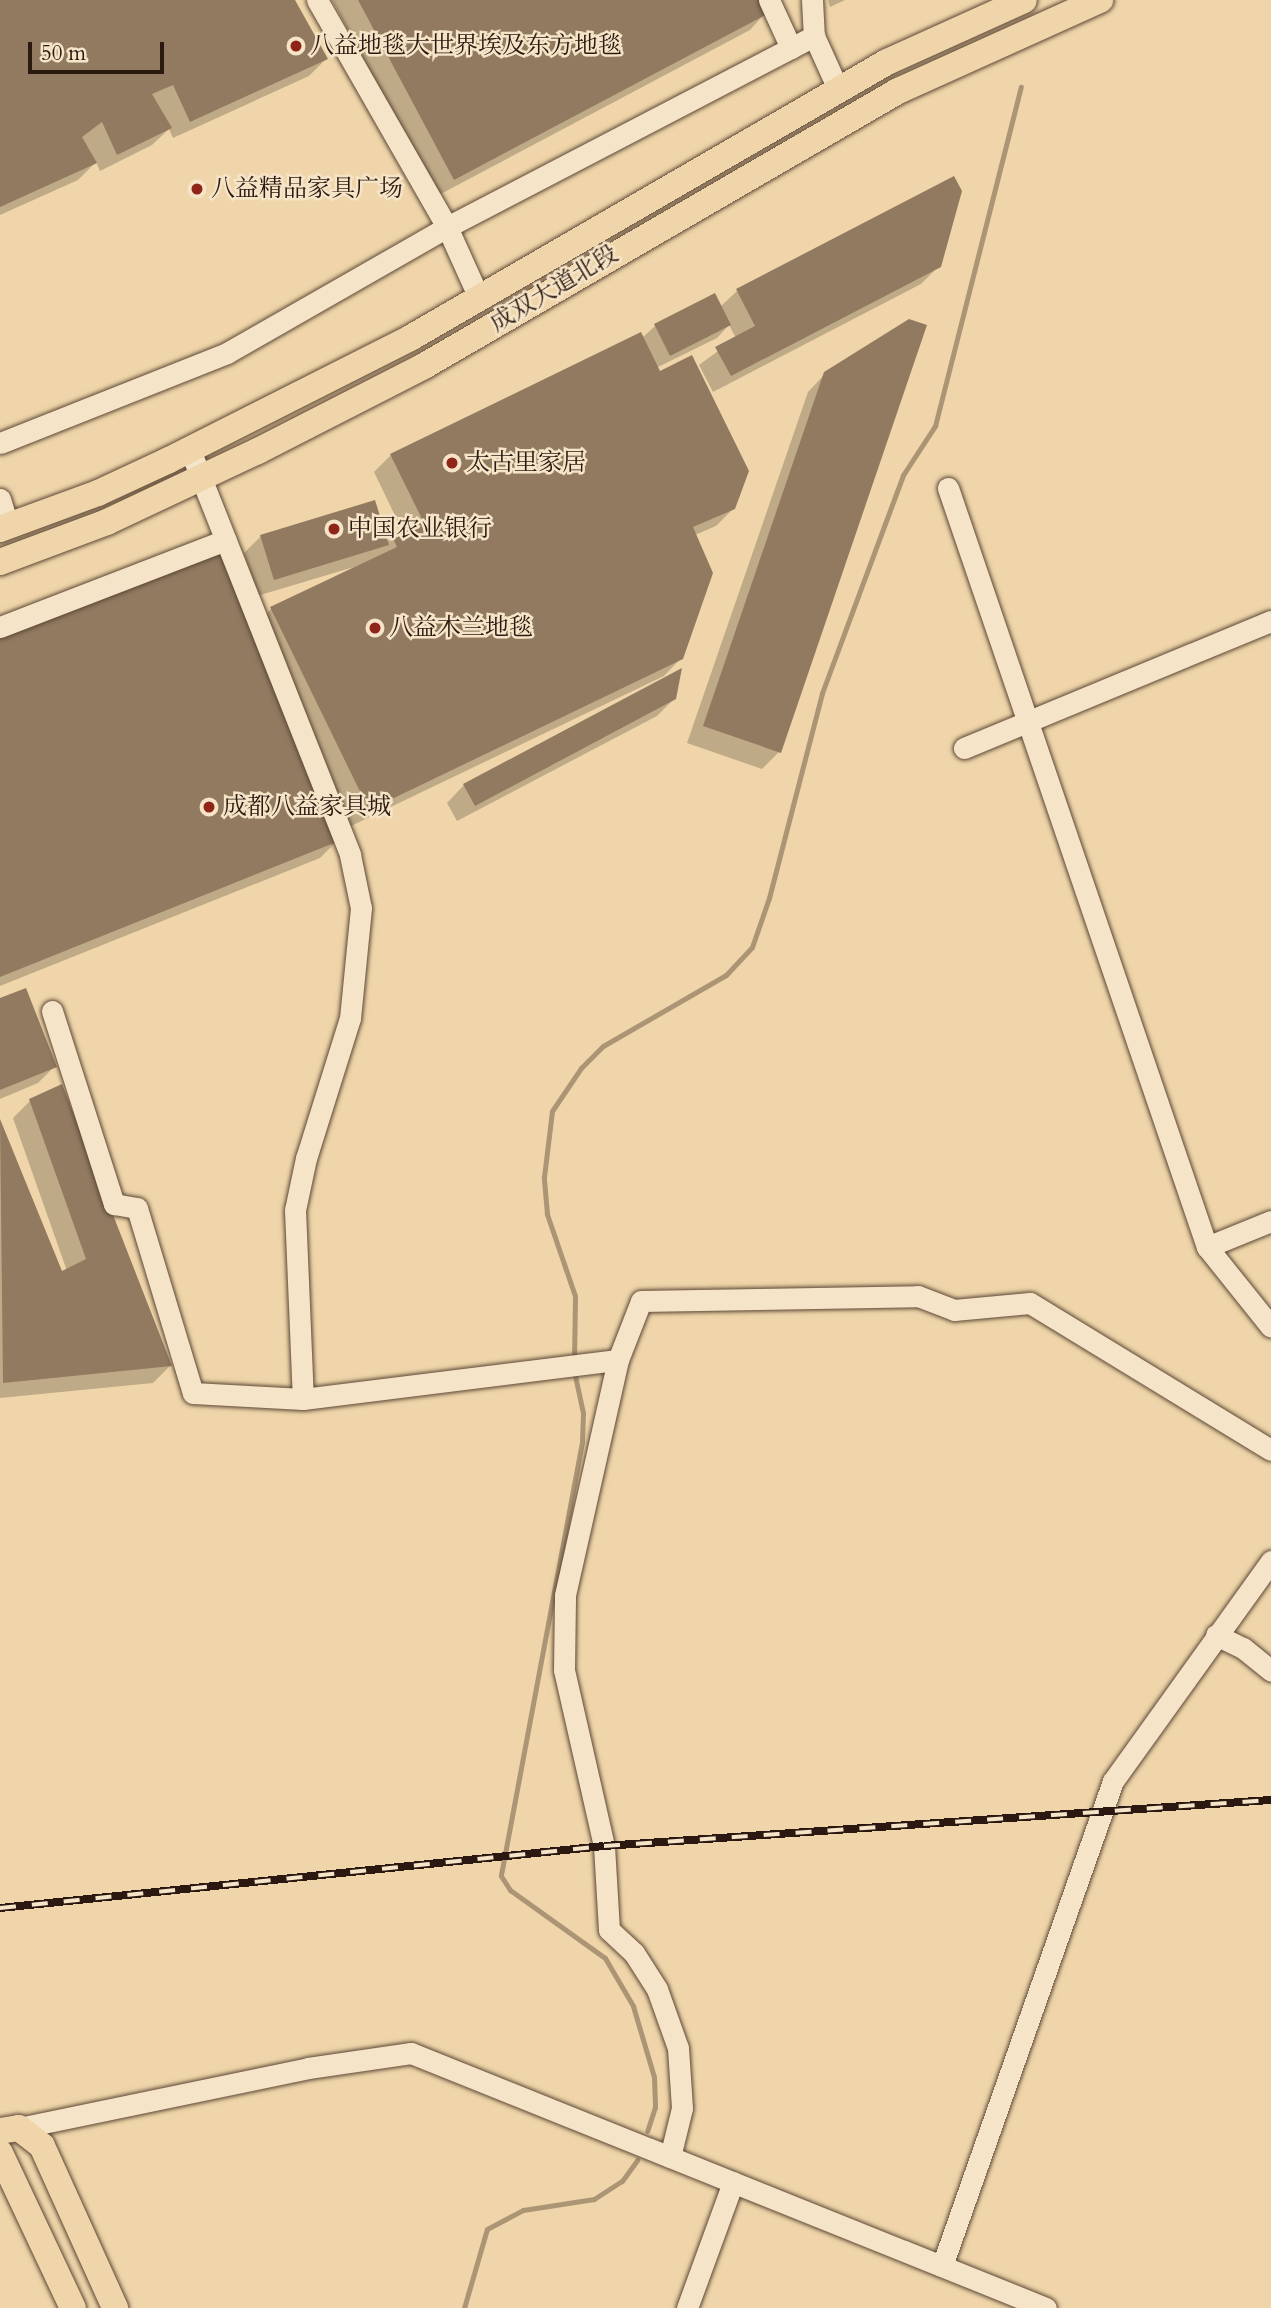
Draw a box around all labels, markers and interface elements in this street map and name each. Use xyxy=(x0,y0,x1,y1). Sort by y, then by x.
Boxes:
scale bar xyxy=(32,28,168,72)
place label: 八益地毯大世界埃及东方地毯 xyxy=(310,32,622,60)
marker: 八益地毯大世界埃及东方地毯 xyxy=(288,38,304,54)
text: 50 m xyxy=(41,39,86,68)
place label: 八益精品家具广场 xyxy=(211,175,403,203)
marker: 八益精品家具广场 xyxy=(189,181,205,197)
street label: 成双大道北段 xyxy=(485,240,623,338)
place label: 太古里家居 xyxy=(466,449,586,477)
marker: 太古里家居 xyxy=(444,455,460,471)
place label: 中国农业银行 xyxy=(348,515,492,543)
marker: 中国农业银行 xyxy=(326,521,342,537)
place label: 八益木兰地毯 xyxy=(389,614,533,642)
marker: 八益木兰地毯 xyxy=(367,620,383,636)
place label: 成都八益家具城 xyxy=(223,793,391,821)
marker: 成都八益家具城 xyxy=(201,799,217,815)

